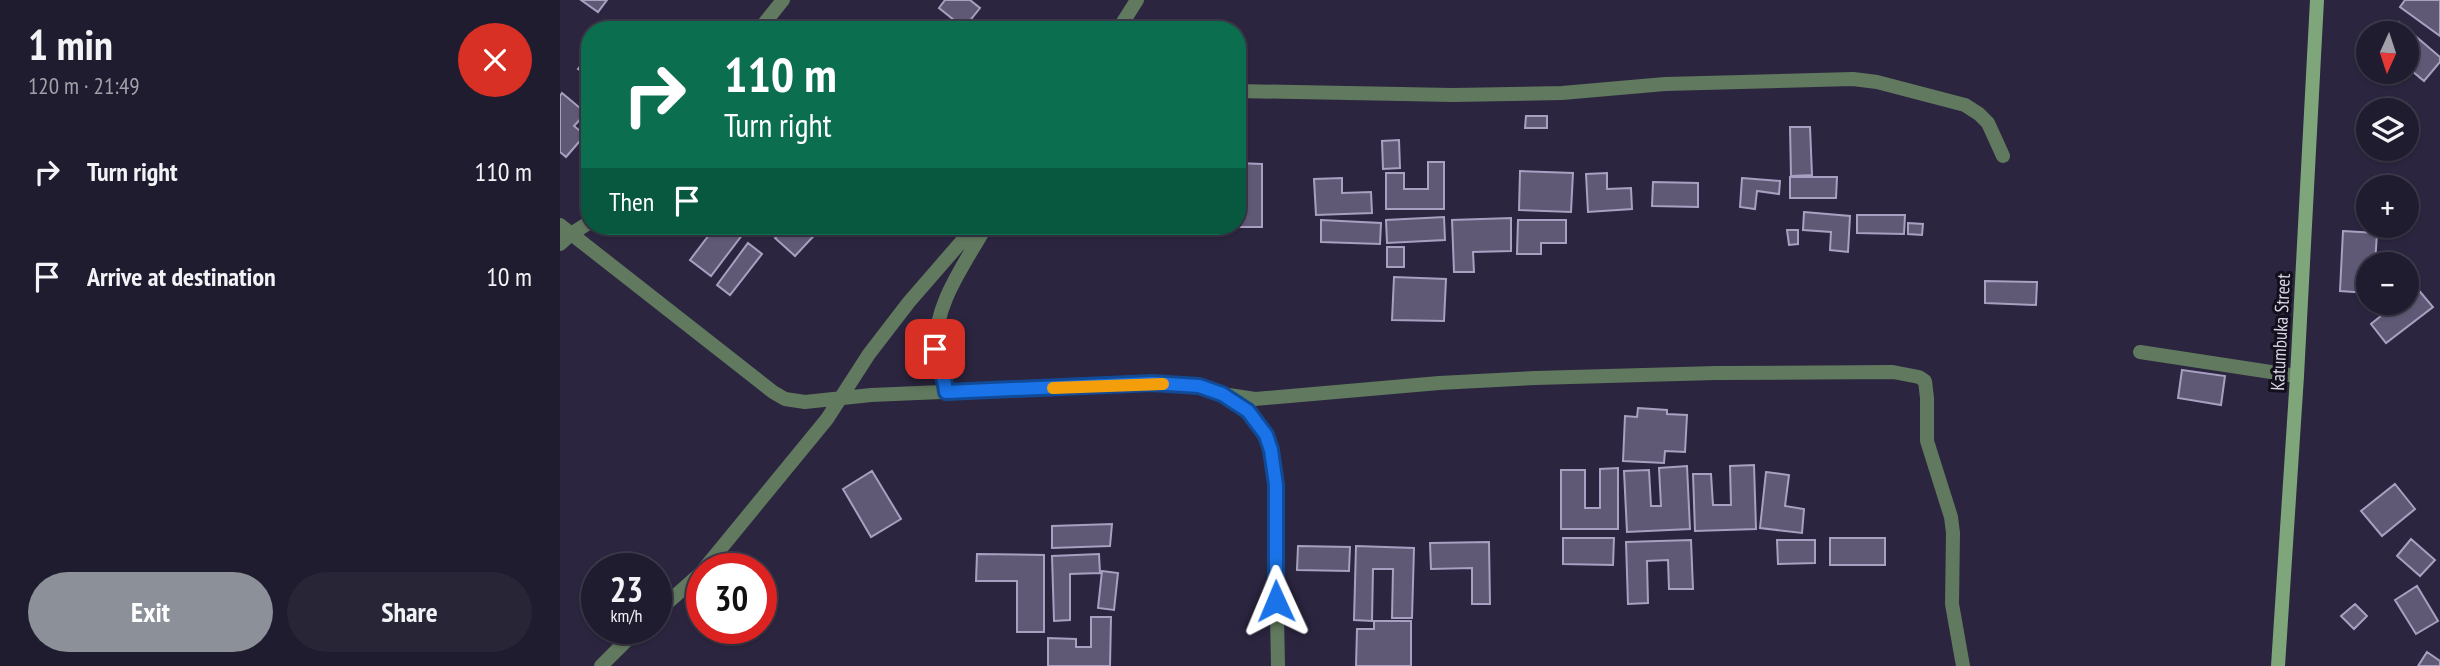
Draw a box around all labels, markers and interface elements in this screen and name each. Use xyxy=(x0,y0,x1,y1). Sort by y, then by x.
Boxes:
text: 1 min xyxy=(28,17,113,72)
north arrow xyxy=(2356,21,2418,84)
map controls xyxy=(2356,21,2419,315)
button: close xyxy=(458,23,532,97)
text: 110 m xyxy=(724,42,837,106)
icon: right xyxy=(609,49,700,140)
text: 120 m · 21:49 xyxy=(28,71,140,100)
button: layers xyxy=(2356,98,2419,161)
text: Turn right xyxy=(724,104,832,146)
icon: right xyxy=(28,153,66,191)
text: Turn right xyxy=(87,155,178,188)
text: 110 m xyxy=(474,155,532,188)
button: + xyxy=(2356,175,2419,238)
icon: arrive xyxy=(668,182,706,220)
text: Then xyxy=(609,185,654,218)
button: − xyxy=(2356,252,2419,315)
icon: arrive xyxy=(28,258,66,296)
text: Arrive at destination xyxy=(87,260,276,293)
text: 10 m xyxy=(486,260,532,293)
street label: Katumbuka Street xyxy=(2265,272,2295,391)
pin xyxy=(905,319,965,379)
icon: arrive xyxy=(916,330,954,368)
speed limit sign: 30 xyxy=(686,553,777,644)
position arrow xyxy=(1239,564,1313,638)
text: 23 xyxy=(610,566,643,612)
button: Exit xyxy=(28,572,273,652)
button: Share xyxy=(287,572,532,652)
text: km/h xyxy=(611,604,642,627)

